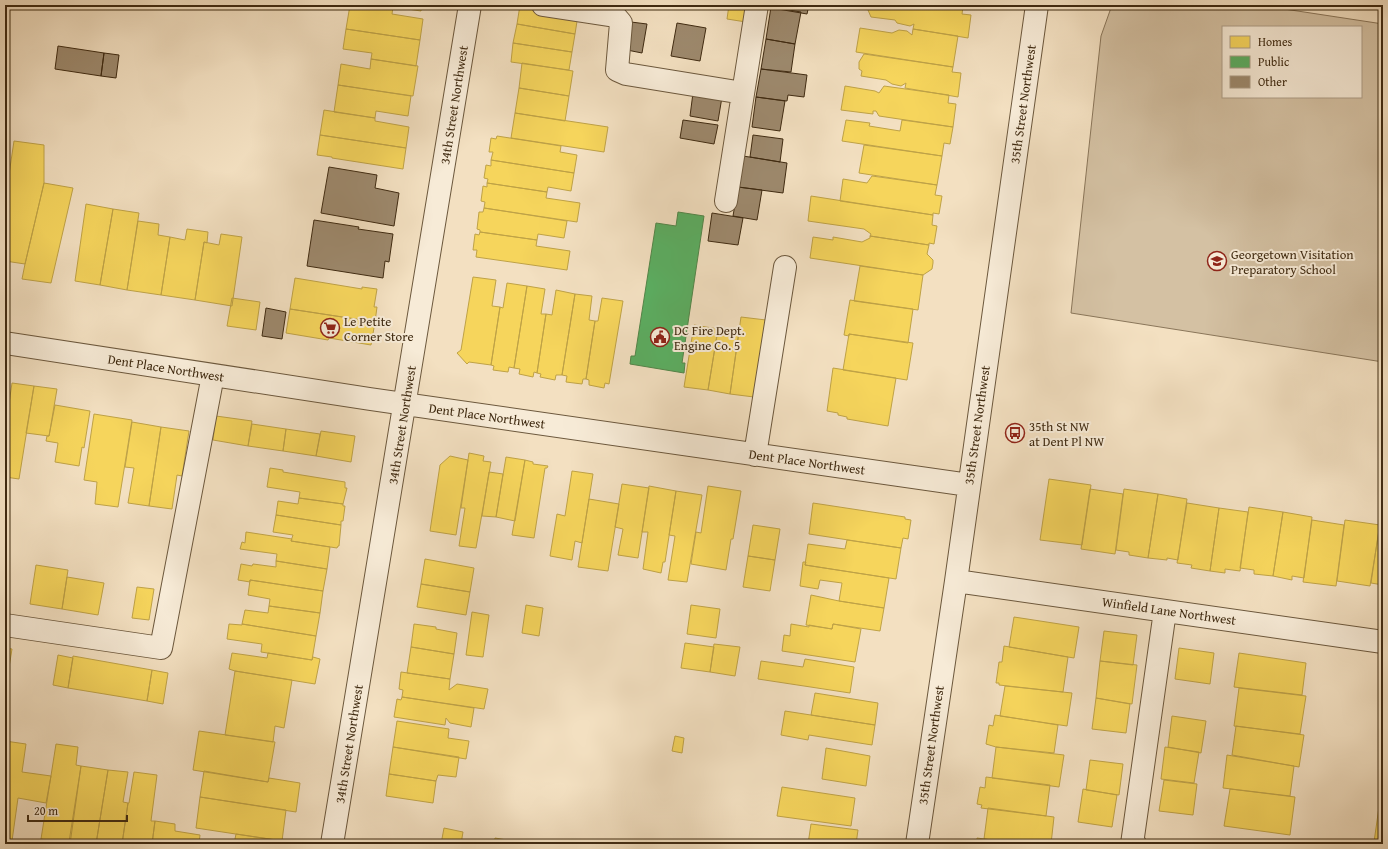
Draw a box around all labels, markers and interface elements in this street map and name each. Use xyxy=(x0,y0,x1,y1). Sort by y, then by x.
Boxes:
legend xyxy=(1222,26,1362,98)
text: Homes xyxy=(1258,33,1293,50)
street label: 35th Street Northwest xyxy=(1005,43,1041,165)
street label: 34th Street Northwest xyxy=(435,44,473,166)
text: Public xyxy=(1258,53,1290,70)
text: Other xyxy=(1258,73,1287,90)
place label: Georgetown Visitation Preparatory School xyxy=(1231,245,1354,279)
school or university icon: Georgetown Visitation Preparatory School xyxy=(1206,250,1228,272)
place label: Le Petite Corner Store xyxy=(344,312,414,346)
supermarket icon: Le Petite Corner Store xyxy=(319,317,341,339)
place label: DC Fire Dept. Engine Co. 5 xyxy=(674,321,745,355)
public building icon: DC Fire Dept. Engine Co. 5 xyxy=(649,326,671,348)
street label: Dent Place Northwest xyxy=(107,349,226,387)
street label: 34th Street Northwest xyxy=(383,364,421,486)
street label: 35th Street Northwest xyxy=(959,364,995,486)
street label: Dent Place Northwest xyxy=(428,398,547,434)
place label: 35th St NW at Dent Pl NW xyxy=(1029,417,1104,451)
bus stop icon: 35th St NW at Dent Pl NW xyxy=(1004,422,1026,444)
street label: Dent Place Northwest xyxy=(748,444,867,480)
street label: Winfield Lane Northwest xyxy=(1101,592,1238,630)
street label: 34th Street Northwest xyxy=(330,683,368,805)
street label: 35th Street Northwest xyxy=(913,684,949,806)
scale bar xyxy=(28,797,127,823)
text: 20 m xyxy=(34,802,58,819)

